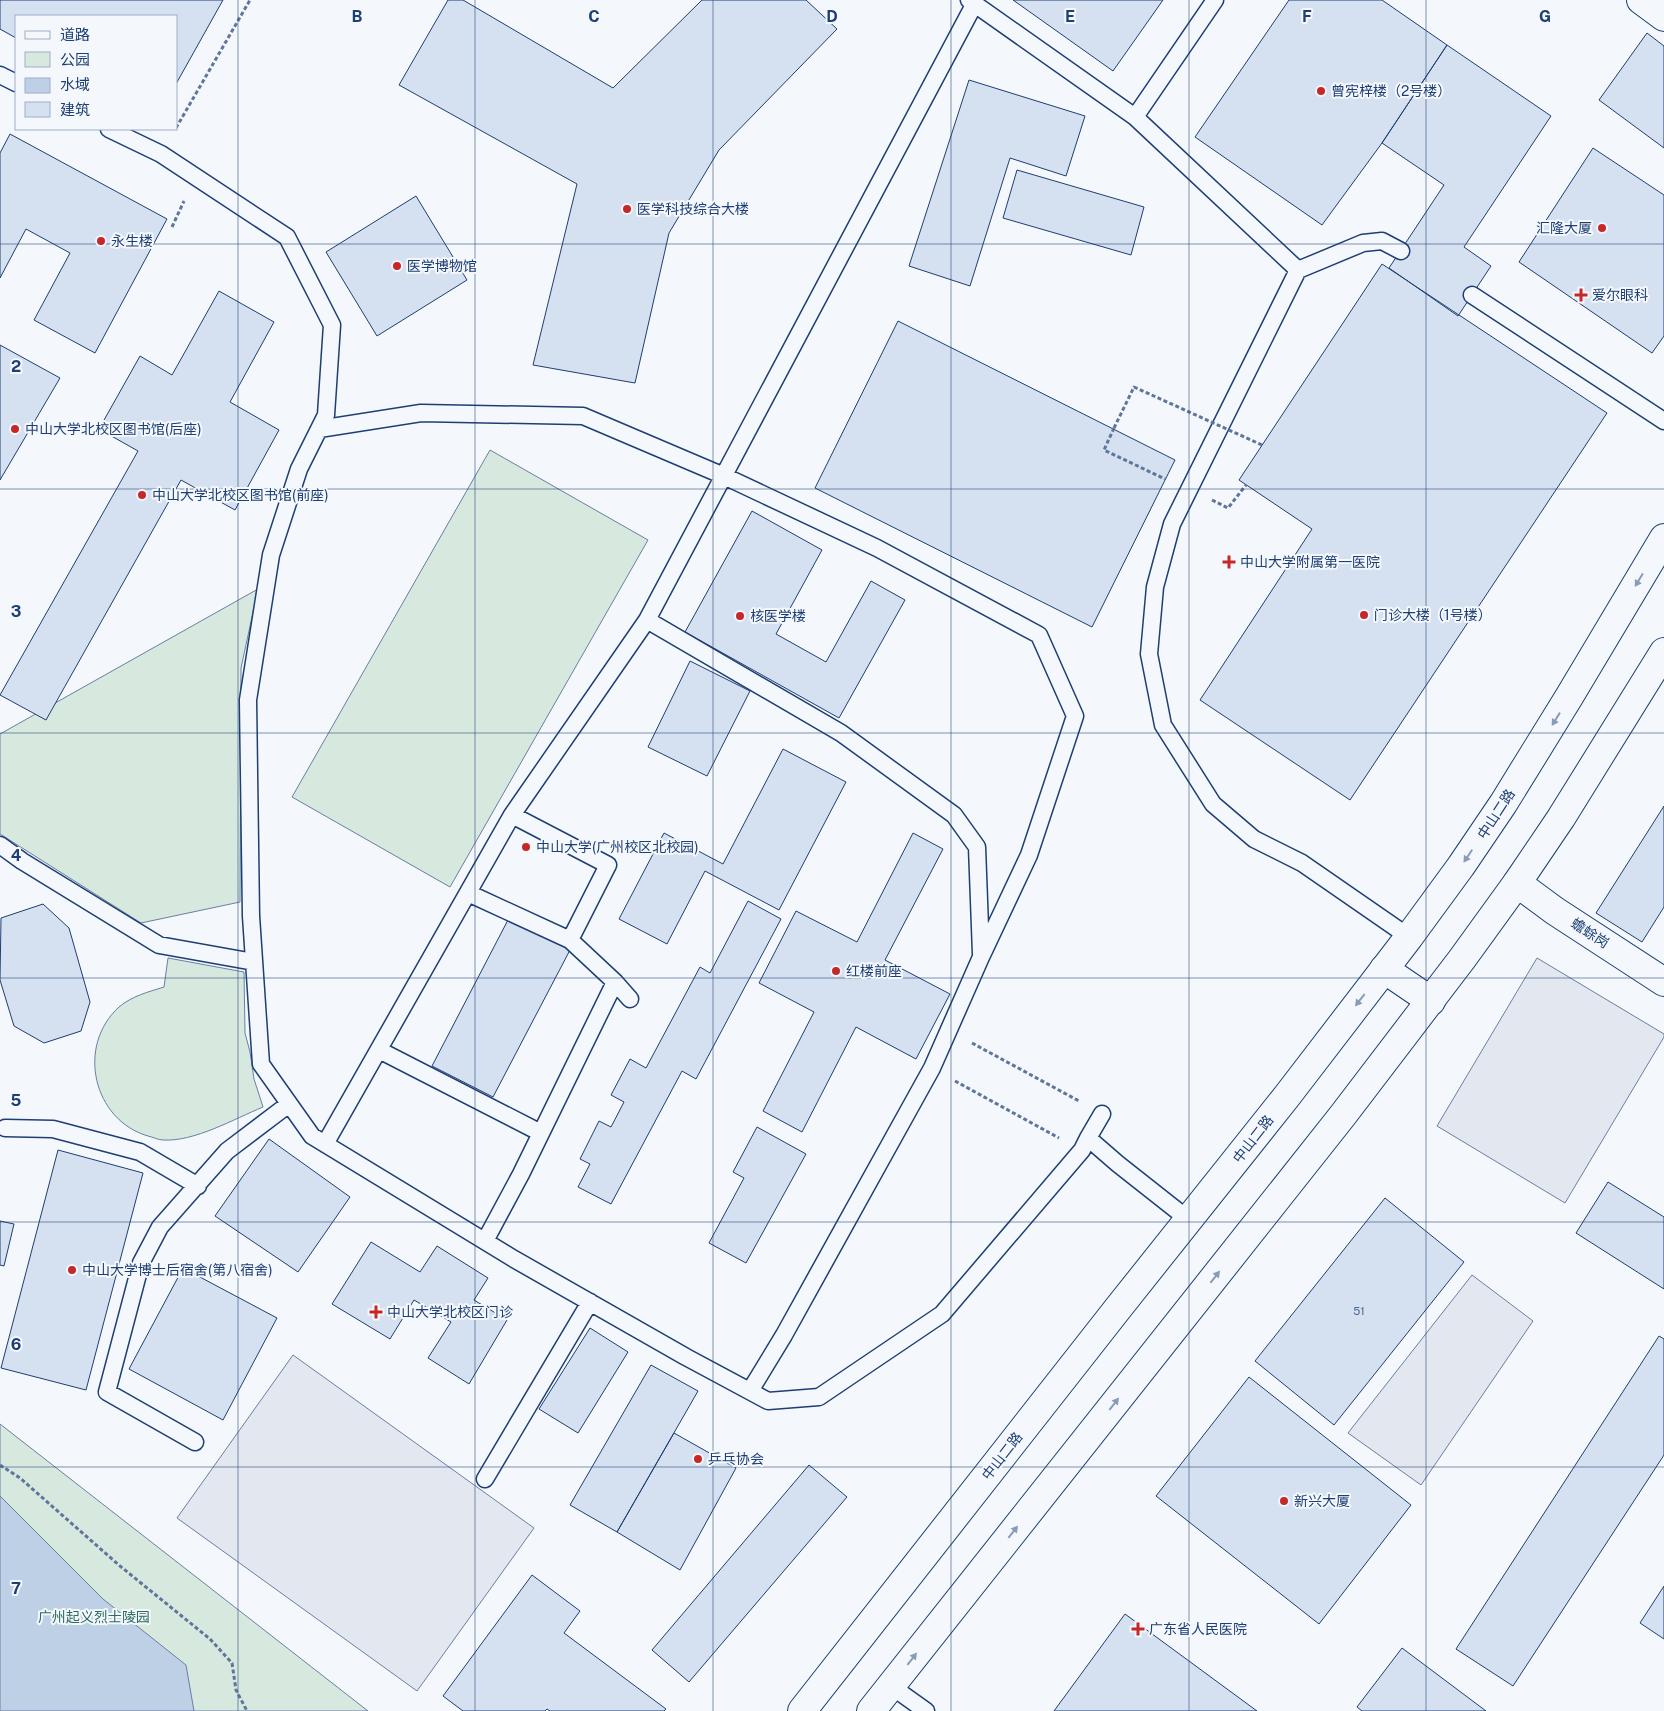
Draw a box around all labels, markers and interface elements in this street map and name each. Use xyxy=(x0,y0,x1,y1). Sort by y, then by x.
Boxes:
text: B xyxy=(352,7,363,26)
text: C xyxy=(588,7,600,26)
text: D xyxy=(826,7,838,26)
text: E xyxy=(1065,7,1075,26)
text: F xyxy=(1302,7,1312,26)
text: G xyxy=(1539,7,1551,26)
legend xyxy=(15,15,178,130)
text: 道路 xyxy=(60,26,90,43)
text: 公园 xyxy=(60,51,90,68)
text: 水域 xyxy=(60,76,90,93)
place label: 曾宪梓楼（2号楼） xyxy=(1331,83,1451,99)
marker: 曾宪梓楼（2号楼） xyxy=(1315,85,1327,97)
text: 建筑 xyxy=(60,101,90,118)
place label: 医学科技综合大楼 xyxy=(637,201,749,217)
marker: 医学科技综合大楼 xyxy=(621,203,633,215)
place label: 汇隆大厦 xyxy=(1536,220,1592,236)
marker: 汇隆大厦 xyxy=(1596,222,1608,234)
place label: 永生楼 xyxy=(111,233,153,249)
marker: 永生楼 xyxy=(95,235,107,247)
place label: 医学博物馆 xyxy=(407,258,477,274)
marker: 医学博物馆 xyxy=(391,260,403,272)
place label: 爱尔眼科 xyxy=(1592,287,1648,303)
marker: 爱尔眼科 xyxy=(1574,288,1588,302)
text: 2 xyxy=(11,357,21,376)
place label: 中山大学北校区图书馆(后座) xyxy=(25,421,202,437)
marker: 中山大学北校区图书馆(后座) xyxy=(9,423,21,435)
place label: 中山大学北校区图书馆(前座) xyxy=(152,487,329,503)
marker: 中山大学北校区图书馆(前座) xyxy=(136,489,148,501)
place label: 中山大学附属第一医院 xyxy=(1240,554,1380,570)
marker: 中山大学附属第一医院 xyxy=(1222,555,1236,569)
one-way arrow xyxy=(1635,573,1644,586)
text: 3 xyxy=(11,602,21,621)
place label: 门诊大楼（1号楼） xyxy=(1374,607,1492,623)
place label: 核医学楼 xyxy=(750,608,806,624)
marker: 门诊大楼（1号楼） xyxy=(1358,609,1370,621)
marker: 核医学楼 xyxy=(734,610,746,622)
one-way arrow xyxy=(1551,713,1560,726)
street label: 中山二路 xyxy=(1474,786,1518,842)
place label: 中山大学(广州校区北校园) xyxy=(536,839,699,855)
marker: 中山大学(广州校区北校园) xyxy=(520,841,532,853)
text: 4 xyxy=(11,846,22,865)
one-way arrow xyxy=(1463,849,1473,863)
street label: 蟾蜍岗 xyxy=(1568,915,1612,951)
place label: 红楼前座 xyxy=(846,963,902,979)
marker: 红楼前座 xyxy=(830,965,842,977)
one-way arrow xyxy=(1355,993,1365,1007)
text: 5 xyxy=(11,1091,22,1110)
street label: 中山二路 xyxy=(1229,1112,1277,1166)
place label: 中山大学博士后宿舍(第八宿舍) xyxy=(82,1262,273,1278)
marker: 中山大学博士后宿舍(第八宿舍) xyxy=(66,1264,78,1276)
one-way arrow xyxy=(1209,1270,1220,1283)
place label: 中山大学北校区门诊 xyxy=(387,1304,513,1320)
marker: 中山大学北校区门诊 xyxy=(369,1305,383,1319)
house number: 51 xyxy=(1353,1305,1365,1317)
text: 6 xyxy=(11,1335,21,1354)
one-way arrow xyxy=(1109,1397,1119,1411)
street label: 中山二路 xyxy=(978,1429,1026,1483)
place label: 乒乓协会 xyxy=(708,1451,764,1467)
marker: 乒乓协会 xyxy=(692,1453,704,1465)
place label: 新兴大厦 xyxy=(1294,1493,1350,1509)
marker: 新兴大厦 xyxy=(1278,1495,1290,1507)
one-way arrow xyxy=(1008,1525,1019,1538)
text: 7 xyxy=(11,1579,21,1598)
park label: 广州起义烈士陵园 xyxy=(38,1609,150,1625)
place label: 广东省人民医院 xyxy=(1149,1621,1247,1637)
marker: 广东省人民医院 xyxy=(1131,1622,1145,1636)
one-way arrow xyxy=(907,1653,918,1666)

